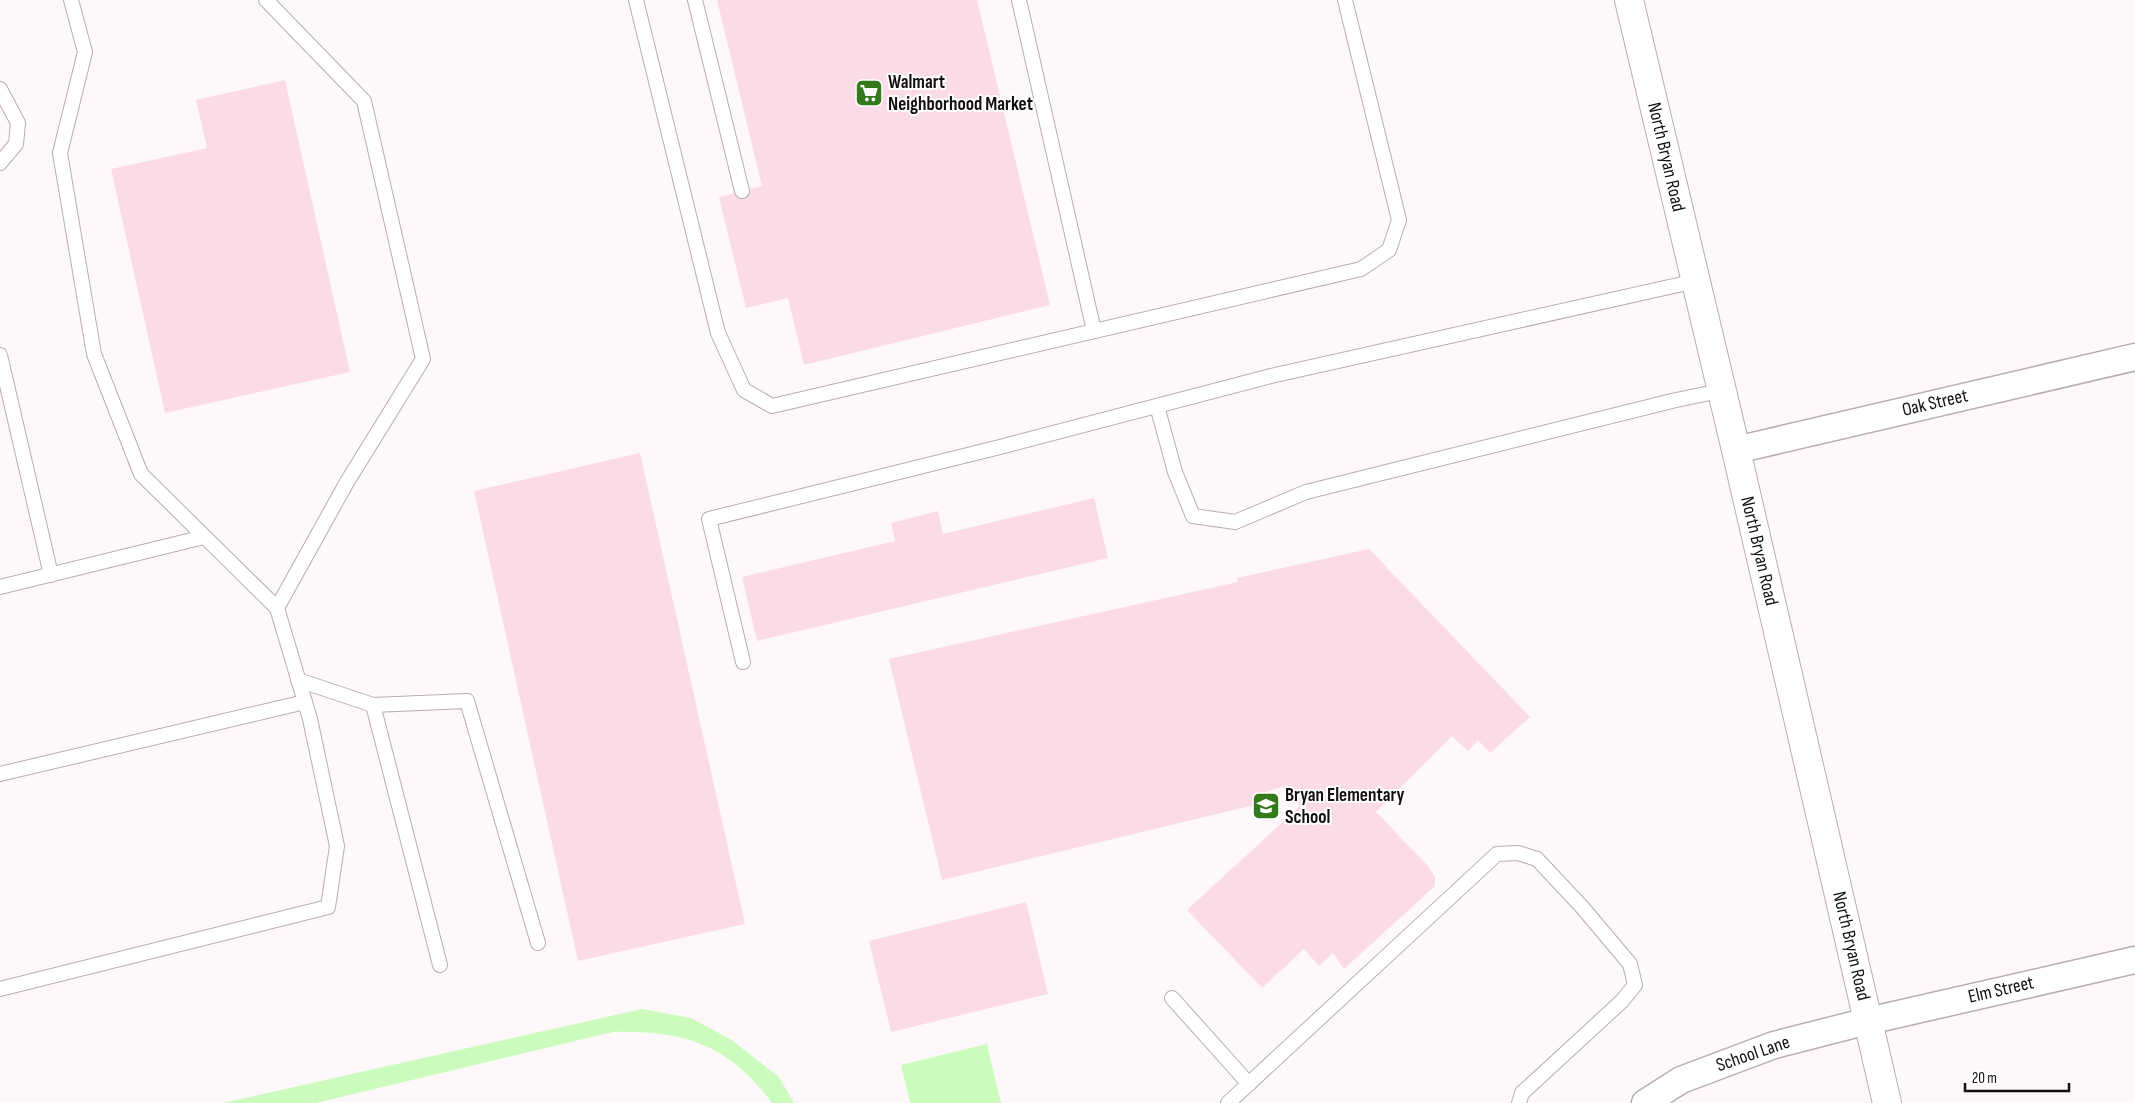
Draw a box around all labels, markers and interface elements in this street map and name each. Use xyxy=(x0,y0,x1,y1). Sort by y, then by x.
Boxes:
place label: Walmart Neighborhood Market xyxy=(888,71,1033,116)
supermarket icon: Walmart Neighborhood Market xyxy=(854,78,884,108)
street label: North Bryan Road xyxy=(1642,100,1690,214)
street label: Oak Street xyxy=(1900,384,1970,422)
street label: North Bryan Road xyxy=(1735,494,1783,608)
place label: Bryan Elementary School xyxy=(1285,784,1405,829)
school or university icon: Bryan Elementary School xyxy=(1251,791,1281,821)
street label: North Bryan Road xyxy=(1827,889,1875,1003)
street label: Elm Street xyxy=(1966,971,2036,1009)
street label: School Lane xyxy=(1713,1031,1793,1077)
scale bar xyxy=(1965,1060,2069,1092)
text: 20 m xyxy=(1972,1069,1997,1088)

